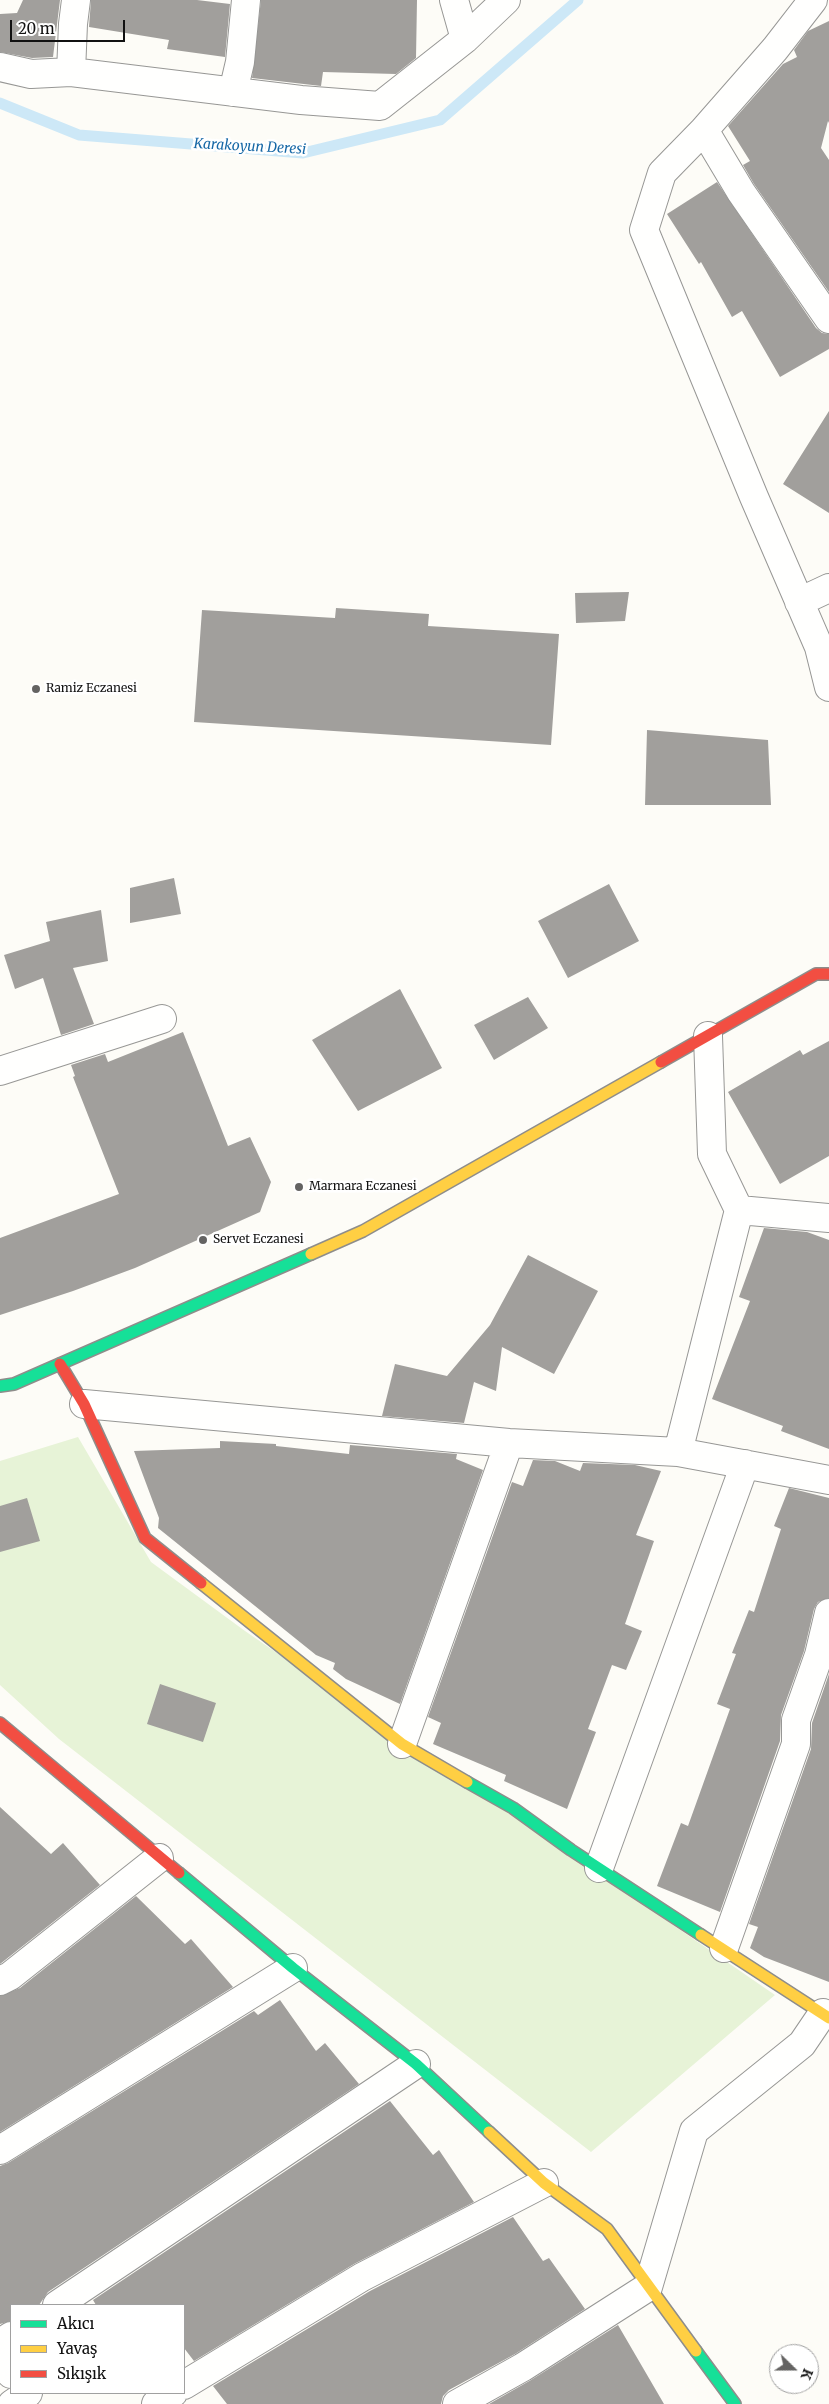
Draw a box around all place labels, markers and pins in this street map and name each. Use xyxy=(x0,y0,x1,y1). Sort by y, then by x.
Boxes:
place label: Ramiz Eczanesi xyxy=(46,682,137,696)
marker: Ramiz Eczanesi xyxy=(30,683,42,695)
place label: Marmara Eczanesi xyxy=(309,1180,417,1194)
marker: Marmara Eczanesi xyxy=(293,1181,305,1193)
place label: Servet Eczanesi xyxy=(213,1233,304,1247)
marker: Servet Eczanesi xyxy=(197,1234,209,1246)

